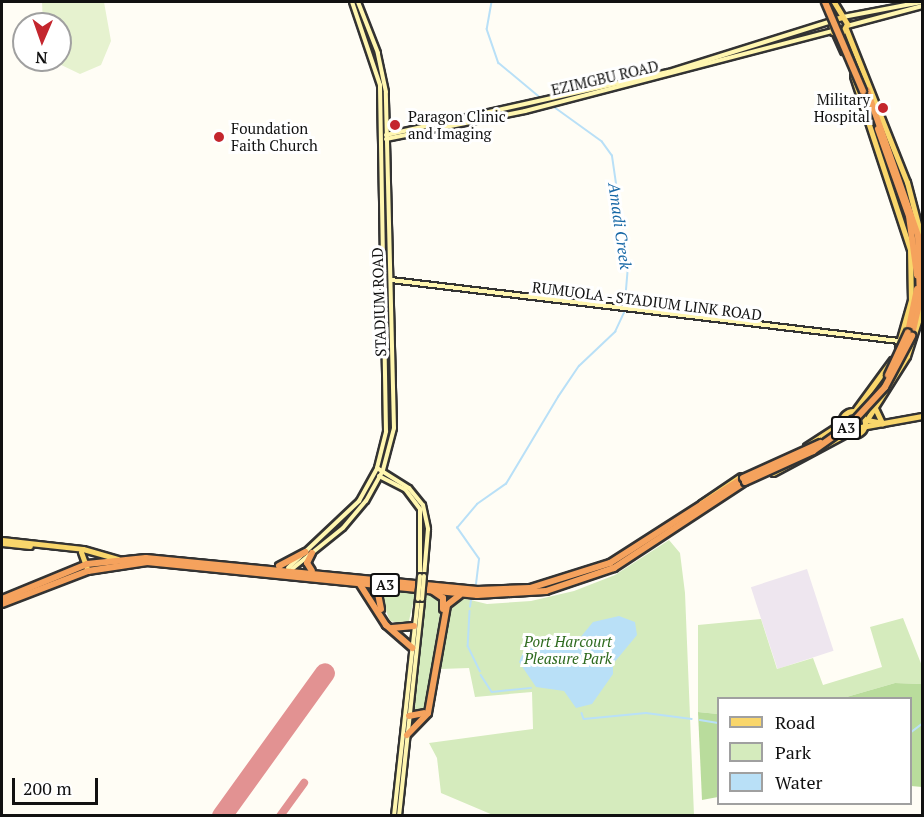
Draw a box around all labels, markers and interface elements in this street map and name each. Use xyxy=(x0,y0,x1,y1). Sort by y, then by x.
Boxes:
north arrow xyxy=(12,12,72,72)
text: N xyxy=(35,47,48,69)
street label: EZIMGBU ROAD xyxy=(550,57,660,99)
place label: Military Hospital xyxy=(814,90,870,125)
marker: Military Hospital xyxy=(874,99,892,117)
place label: Paragon Clinic and Imaging xyxy=(408,107,506,142)
marker: Paragon Clinic and Imaging xyxy=(386,116,404,134)
place label: Foundation Faith Church xyxy=(231,119,318,154)
marker: Foundation Faith Church xyxy=(212,130,226,144)
water label: Amadi Creek xyxy=(604,181,636,271)
street label: STADIUM ROAD xyxy=(368,247,390,357)
street label: RUMUOLA - STADIUM LINK ROAD xyxy=(530,278,764,324)
road number: A3 xyxy=(830,417,862,439)
road number: A3 xyxy=(368,574,402,596)
park label: Port Harcourt Pleasure Park xyxy=(524,632,612,667)
legend xyxy=(717,697,912,805)
text: Road xyxy=(775,710,815,734)
text: Park xyxy=(775,740,811,764)
scale bar xyxy=(15,766,100,804)
text: Water xyxy=(775,770,822,794)
text: 200 m xyxy=(23,776,72,800)

